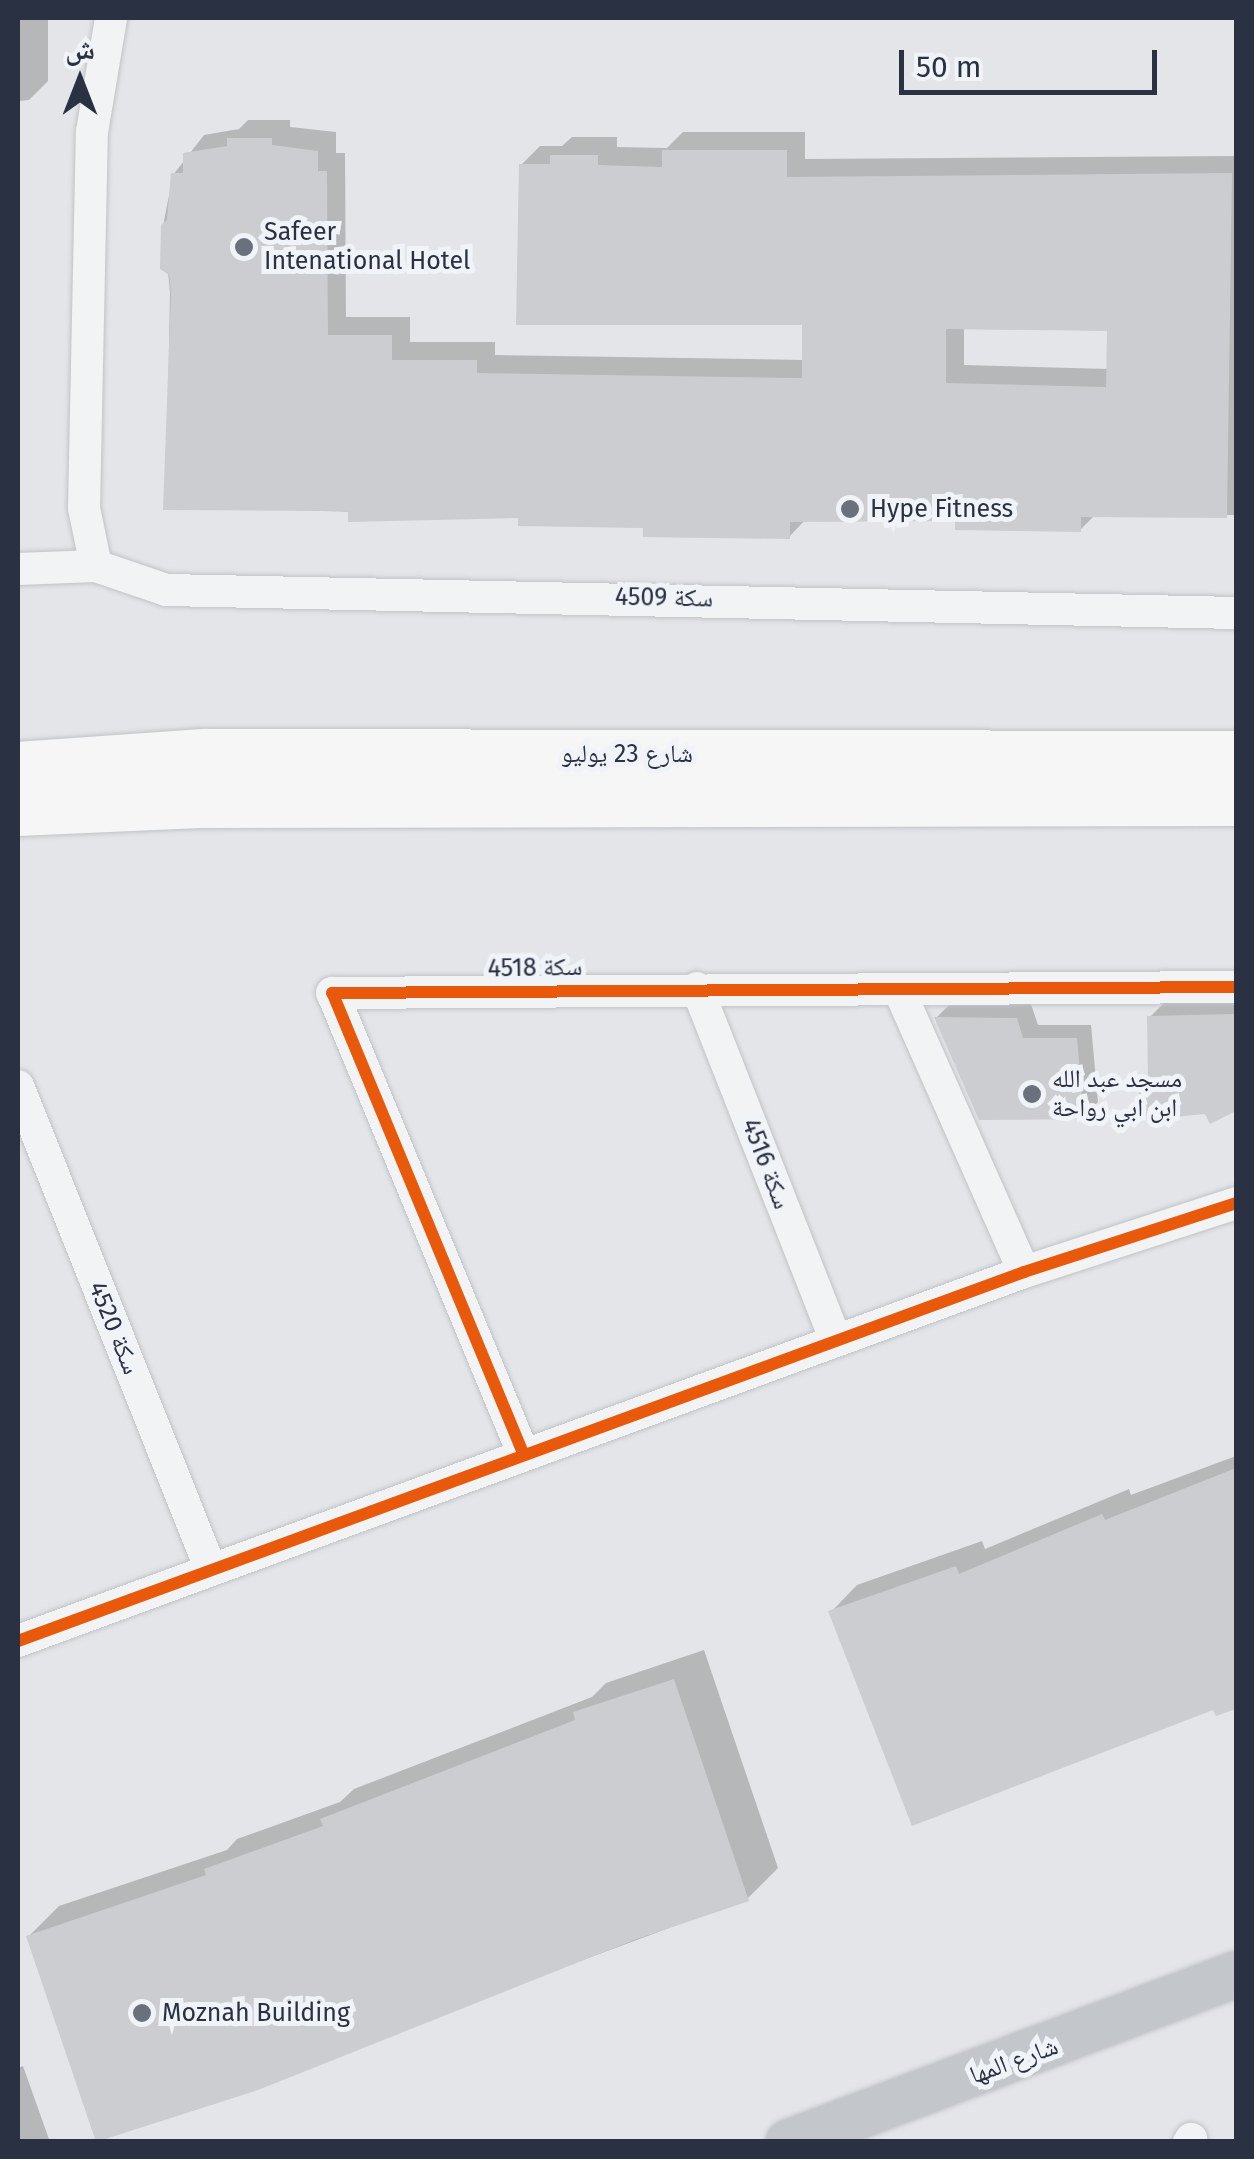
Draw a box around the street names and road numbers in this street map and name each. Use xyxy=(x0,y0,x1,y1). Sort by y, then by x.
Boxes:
street label: سكة 4509 xyxy=(615,582,713,614)
street label: شارع 23 يوليو xyxy=(561,739,693,769)
street label: سكة 4518 xyxy=(487,952,583,984)
street label: سكة 4516 xyxy=(735,1115,797,1213)
street label: سكة 4520 xyxy=(82,1277,146,1379)
street label: شارع المها xyxy=(966,2031,1062,2091)

